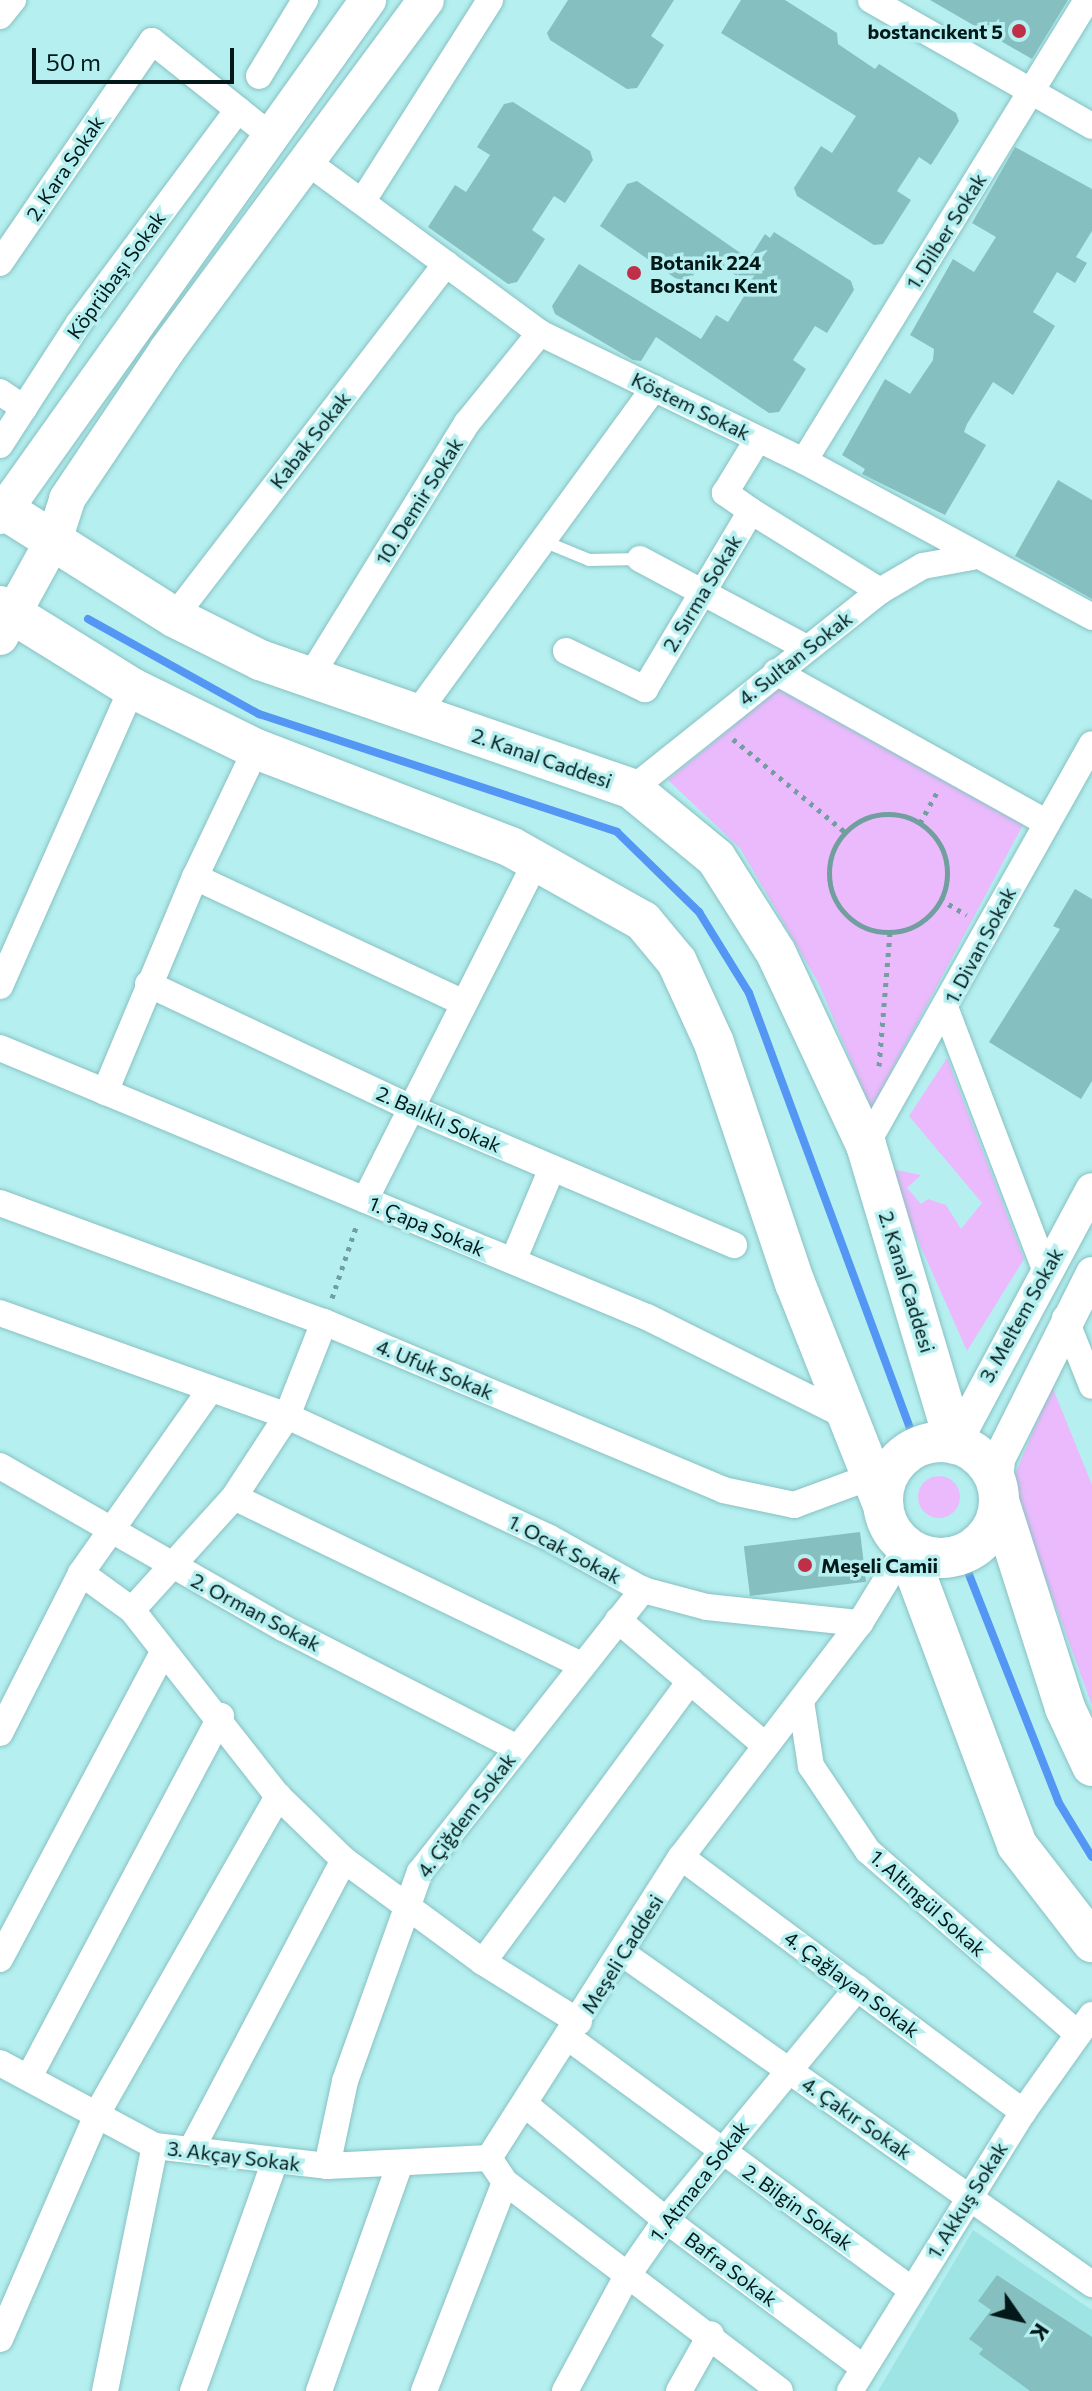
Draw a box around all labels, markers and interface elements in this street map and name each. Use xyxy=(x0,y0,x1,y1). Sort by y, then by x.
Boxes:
place label: bostancıkent 5 xyxy=(867,19,1003,43)
marker: bostancıkent 5 xyxy=(1010,22,1028,40)
scale bar xyxy=(36,32,238,82)
text: 50 m xyxy=(46,47,101,76)
street label: 2. Kara Sokak xyxy=(21,111,109,225)
street label: 1. Dilber Sokak xyxy=(901,169,991,293)
street label: Köprübaşı Sokak xyxy=(62,207,170,343)
place label: Botanik 224 Bostancı Kent xyxy=(650,250,777,297)
marker: Botanik 224 Bostancı Kent xyxy=(625,264,643,282)
street label: Köstem Sokak xyxy=(628,367,754,445)
street label: Kabak Sokak xyxy=(265,387,355,493)
street label: 10. Demir Sokak xyxy=(370,433,468,569)
street label: 2. Sırma Sokak xyxy=(658,530,746,656)
street label: 4. Sultan Sokak xyxy=(733,606,857,710)
street label: 2. Kanal Caddesi xyxy=(469,723,615,793)
street label: 1. Divan Sokak xyxy=(939,883,1021,1007)
street label: 2. Balıklı Sokak xyxy=(373,1081,505,1157)
street label: 1. Çapa Sokak xyxy=(366,1191,488,1261)
street label: 2. Kanal Caddesi xyxy=(874,1208,940,1356)
street label: 3. Meltem Sokak xyxy=(974,1244,1068,1386)
street label: 4. Ufuk Sokak xyxy=(373,1334,497,1404)
street label: 1. Ocak Sokak xyxy=(505,1509,625,1589)
place label: Meşeli Camii xyxy=(821,1553,938,1577)
marker: Meşeli Camii xyxy=(796,1556,814,1574)
street label: 2. Orman Sokak xyxy=(187,1568,325,1656)
street label: 4. Çiğdem Sokak xyxy=(412,1748,520,1882)
street label: 1. Altıngül Sokak xyxy=(865,1845,991,1961)
street label: Meşeli Caddesi xyxy=(576,1890,668,2018)
street label: 4. Çağlayan Sokak xyxy=(780,1926,924,2042)
street label: 4. Çakır Sokak xyxy=(798,2071,916,2165)
street label: 1. Atmaca Sokak xyxy=(645,2116,753,2246)
street label: 3. Akçay Sokak xyxy=(166,2136,302,2176)
street label: 1. Akkuş Sokak xyxy=(922,2137,1012,2263)
street label: 2. Bilgin Sokak xyxy=(738,2159,858,2255)
street label: Bafra Sokak xyxy=(680,2227,782,2311)
north arrow xyxy=(980,2279,1060,2359)
text: K xyxy=(1025,2319,1056,2347)

